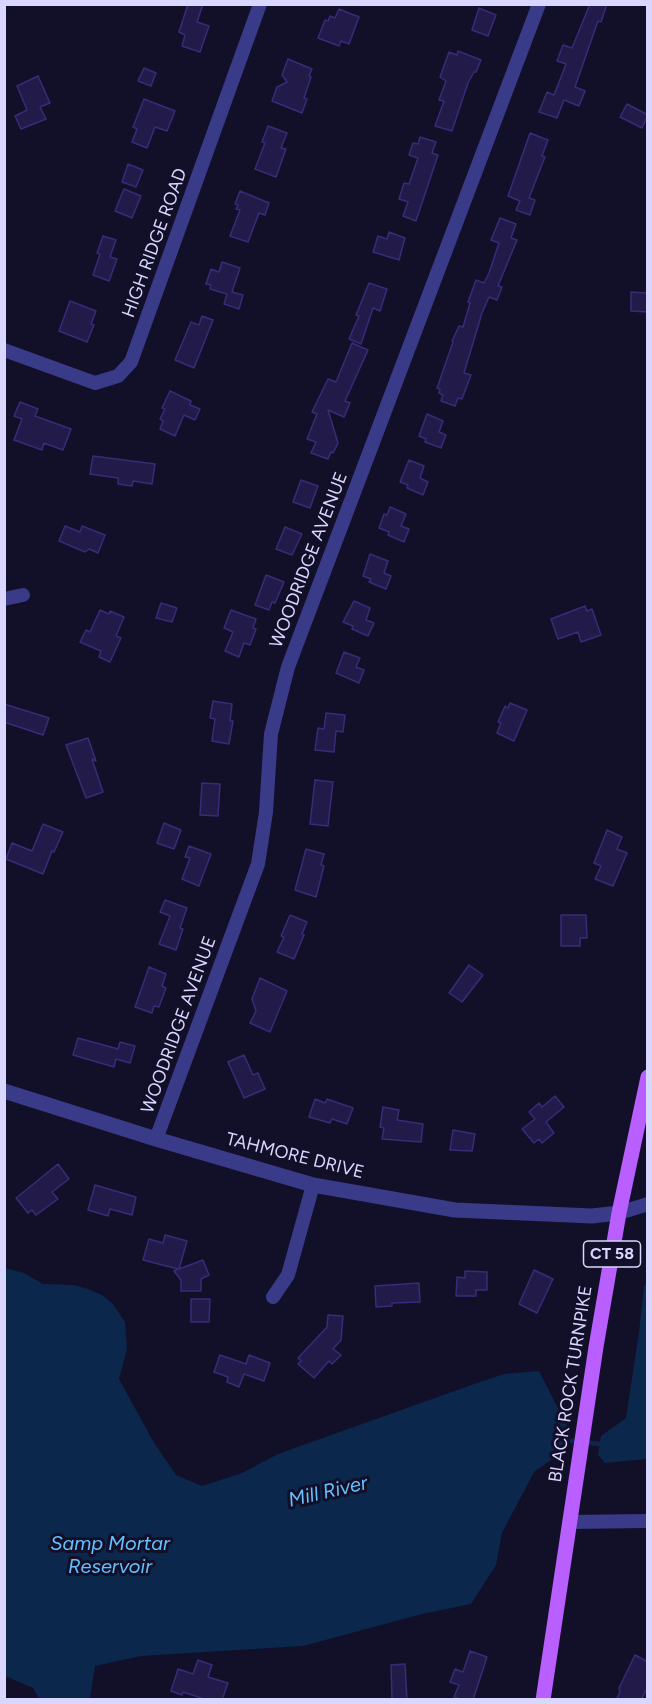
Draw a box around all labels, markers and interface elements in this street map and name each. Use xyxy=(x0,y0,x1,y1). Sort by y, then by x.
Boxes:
street label: HIGH RIDGE ROAD xyxy=(118,165,192,321)
street label: WOODRIDGE AVENUE xyxy=(265,469,353,651)
street label: WOODRIDGE AVENUE xyxy=(137,934,221,1116)
street label: TAHMORE DRIVE xyxy=(224,1128,366,1184)
road number: CT 58 xyxy=(584,1241,640,1267)
street label: BLACK ROCK TURNPIKE xyxy=(545,1284,597,1484)
water label: Mill River xyxy=(286,1471,370,1513)
water label: Samp Mortar Reservoir xyxy=(50,1532,170,1579)

